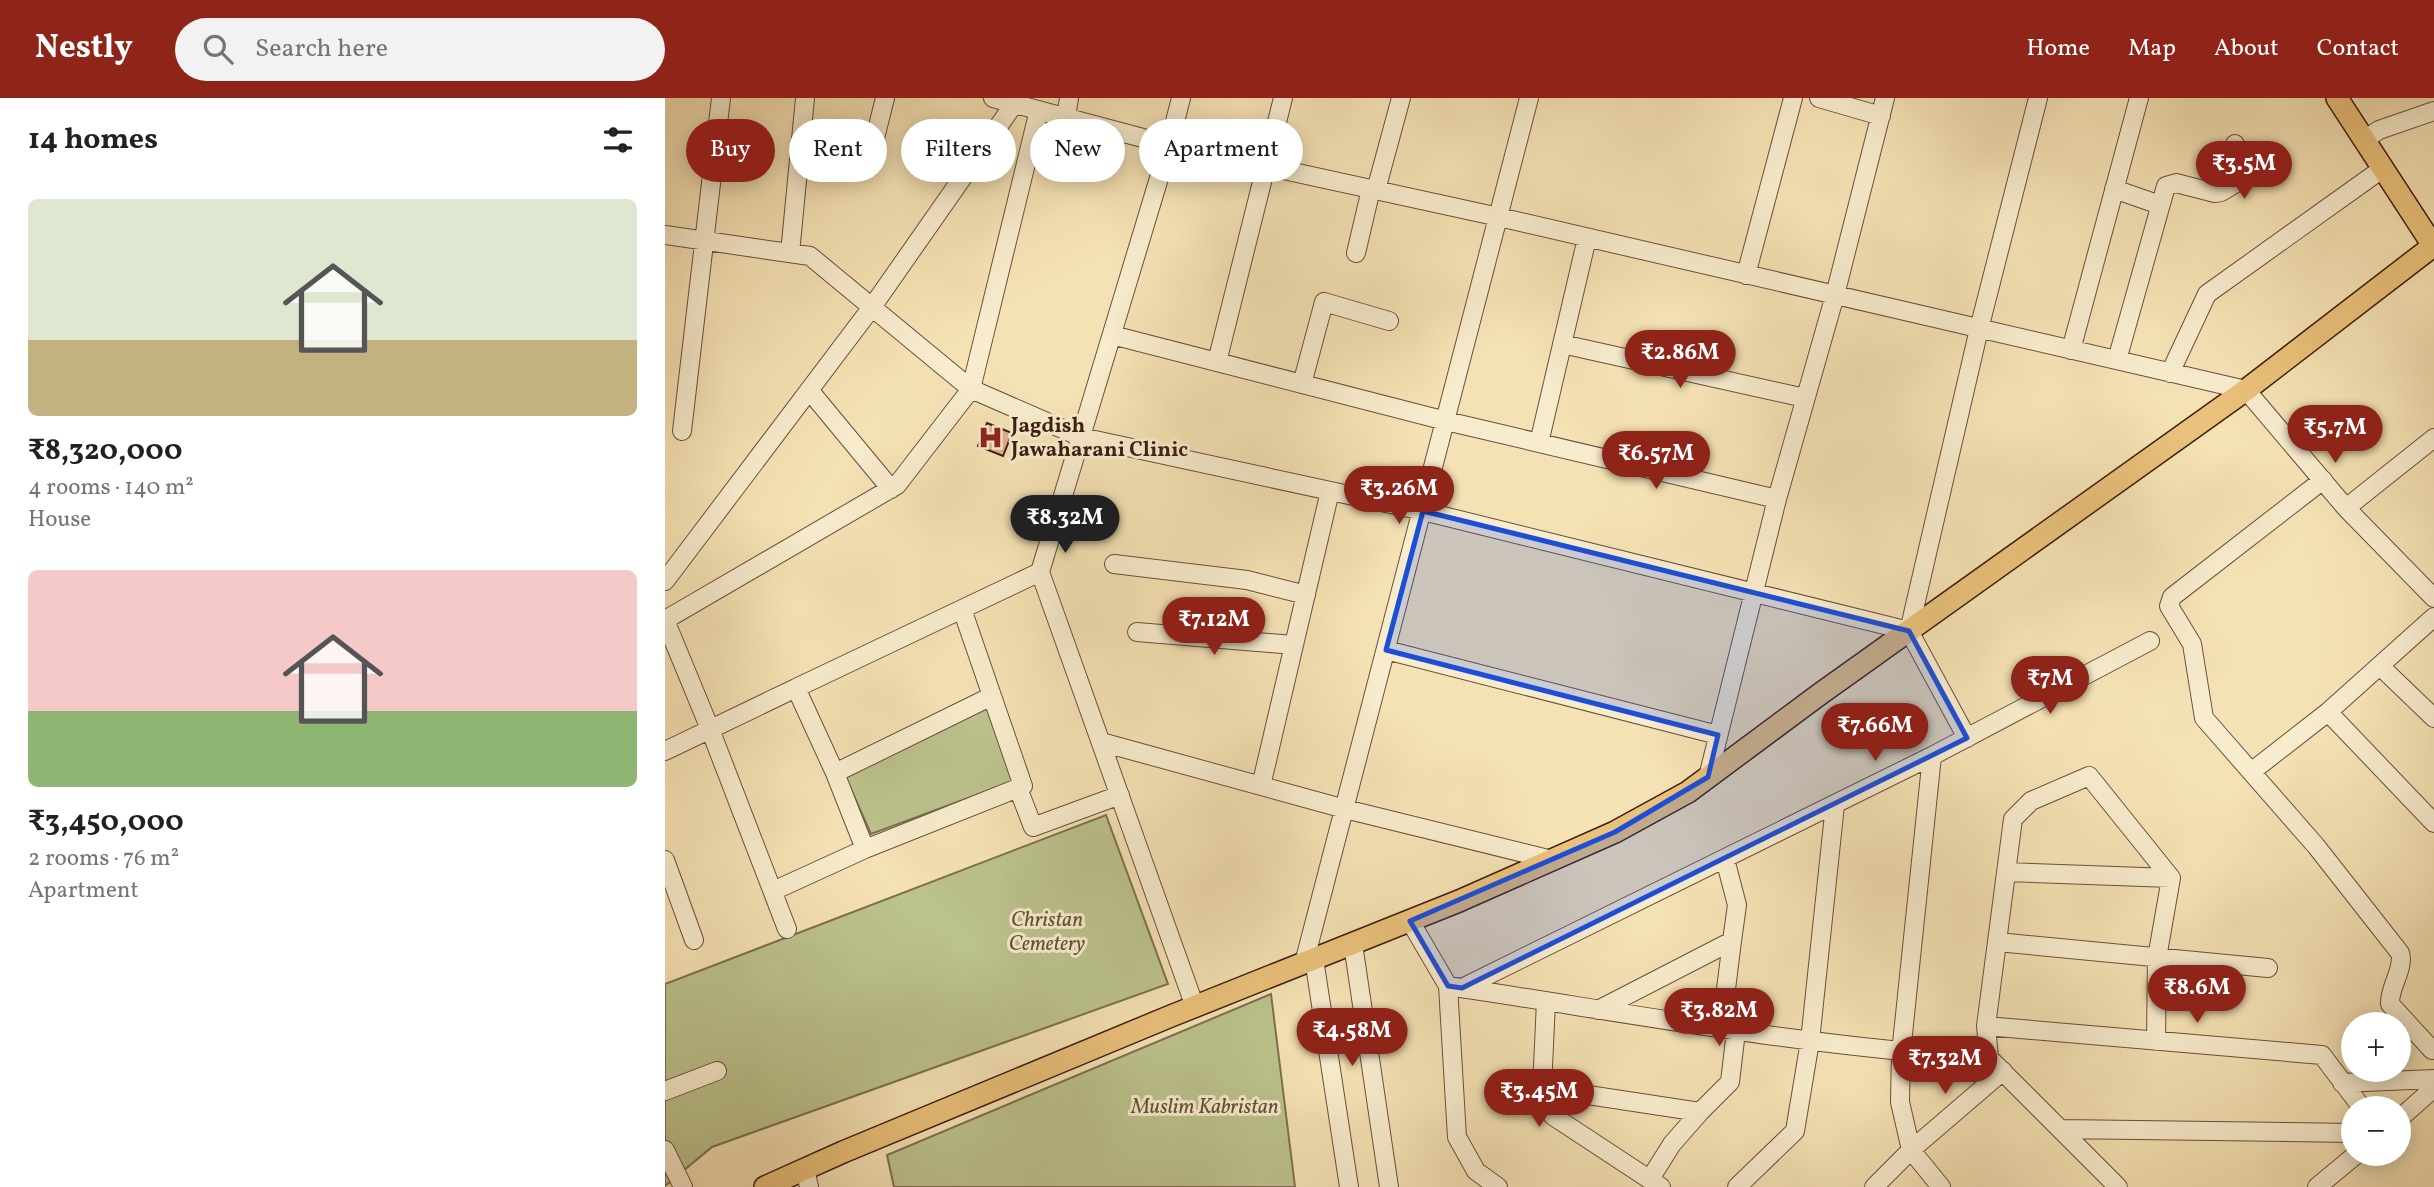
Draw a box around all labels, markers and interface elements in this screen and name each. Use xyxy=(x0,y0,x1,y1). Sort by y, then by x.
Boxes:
search box xyxy=(175,18,665,81)
text: Nestly xyxy=(35,26,133,72)
icon: search xyxy=(199,30,237,68)
text: Search here xyxy=(255,31,388,67)
text: Home xyxy=(2026,32,2090,66)
text: Map xyxy=(2128,32,2176,66)
text: About xyxy=(2214,32,2279,66)
text: Contact xyxy=(2317,32,2399,66)
text: 14 homes xyxy=(28,119,158,161)
chip: Buy xyxy=(686,119,775,182)
chip: Rent xyxy=(789,119,887,182)
chip: Filters xyxy=(901,119,1016,182)
chip: New xyxy=(1030,119,1125,182)
chip: Apartment xyxy=(1139,119,1303,182)
icon: filters xyxy=(599,121,637,159)
pin: ₹3.5M xyxy=(2195,141,2293,201)
text: ₹3.5M xyxy=(2212,148,2276,180)
icon: home xyxy=(270,245,396,371)
pin: ₹2.86M xyxy=(1623,330,1737,390)
text: ₹2.86M xyxy=(1641,337,1719,369)
pin: ₹5.7M xyxy=(2286,406,2384,465)
place label: Jagdish Jawaharani Clinic xyxy=(1010,412,1188,465)
text: ₹5.7M xyxy=(2304,412,2366,444)
hospital icon: Jagdish Jawaharani Clinic xyxy=(977,424,1005,452)
text: ₹8,320,000 xyxy=(28,430,183,472)
pin: ₹6.57M xyxy=(1599,432,1713,491)
text: ₹6.57M xyxy=(1618,438,1694,470)
pin: ₹3.26M xyxy=(1342,466,1456,526)
text: 4 rooms · 140 m² xyxy=(28,472,194,504)
text: ₹3.26M xyxy=(1360,473,1438,505)
pin: ₹8.32M xyxy=(1008,496,1122,555)
text: ₹8.32M xyxy=(1027,502,1103,534)
text: House xyxy=(28,504,91,536)
pin: ₹7.12M xyxy=(1157,598,1271,657)
text: ₹7.12M xyxy=(1178,604,1250,636)
icon: home xyxy=(270,616,396,742)
pin: ₹7M xyxy=(2016,656,2084,716)
text: ₹7M xyxy=(2027,663,2073,695)
pin: ₹7.66M xyxy=(1818,704,1932,763)
text: ₹7.66M xyxy=(1837,710,1913,742)
text: ₹3,450,000 xyxy=(28,801,184,843)
text: 2 rooms · 76 m² xyxy=(28,843,179,875)
text: Apartment xyxy=(28,875,139,907)
park label: Christan Cemetery xyxy=(1009,906,1086,959)
pin: ₹8.6M xyxy=(2148,965,2246,1025)
text: ₹8.6M xyxy=(2164,972,2230,1004)
pin: ₹3.82M xyxy=(1662,988,1776,1048)
text: ₹3.82M xyxy=(1680,995,1758,1027)
pin: ₹4.58M xyxy=(1295,1009,1409,1068)
map controls xyxy=(2341,1012,2411,1166)
button: + xyxy=(2341,1012,2411,1082)
text: ₹4.58M xyxy=(1313,1015,1391,1047)
pin: ₹7.32M xyxy=(1888,1037,2002,1096)
text: ₹7.32M xyxy=(1908,1043,1982,1075)
pin: ₹3.45M xyxy=(1482,1070,1596,1129)
text: ₹3.45M xyxy=(1500,1076,1578,1108)
park label: Muslim Kabristan xyxy=(1130,1093,1279,1122)
button: − xyxy=(2341,1096,2411,1166)

